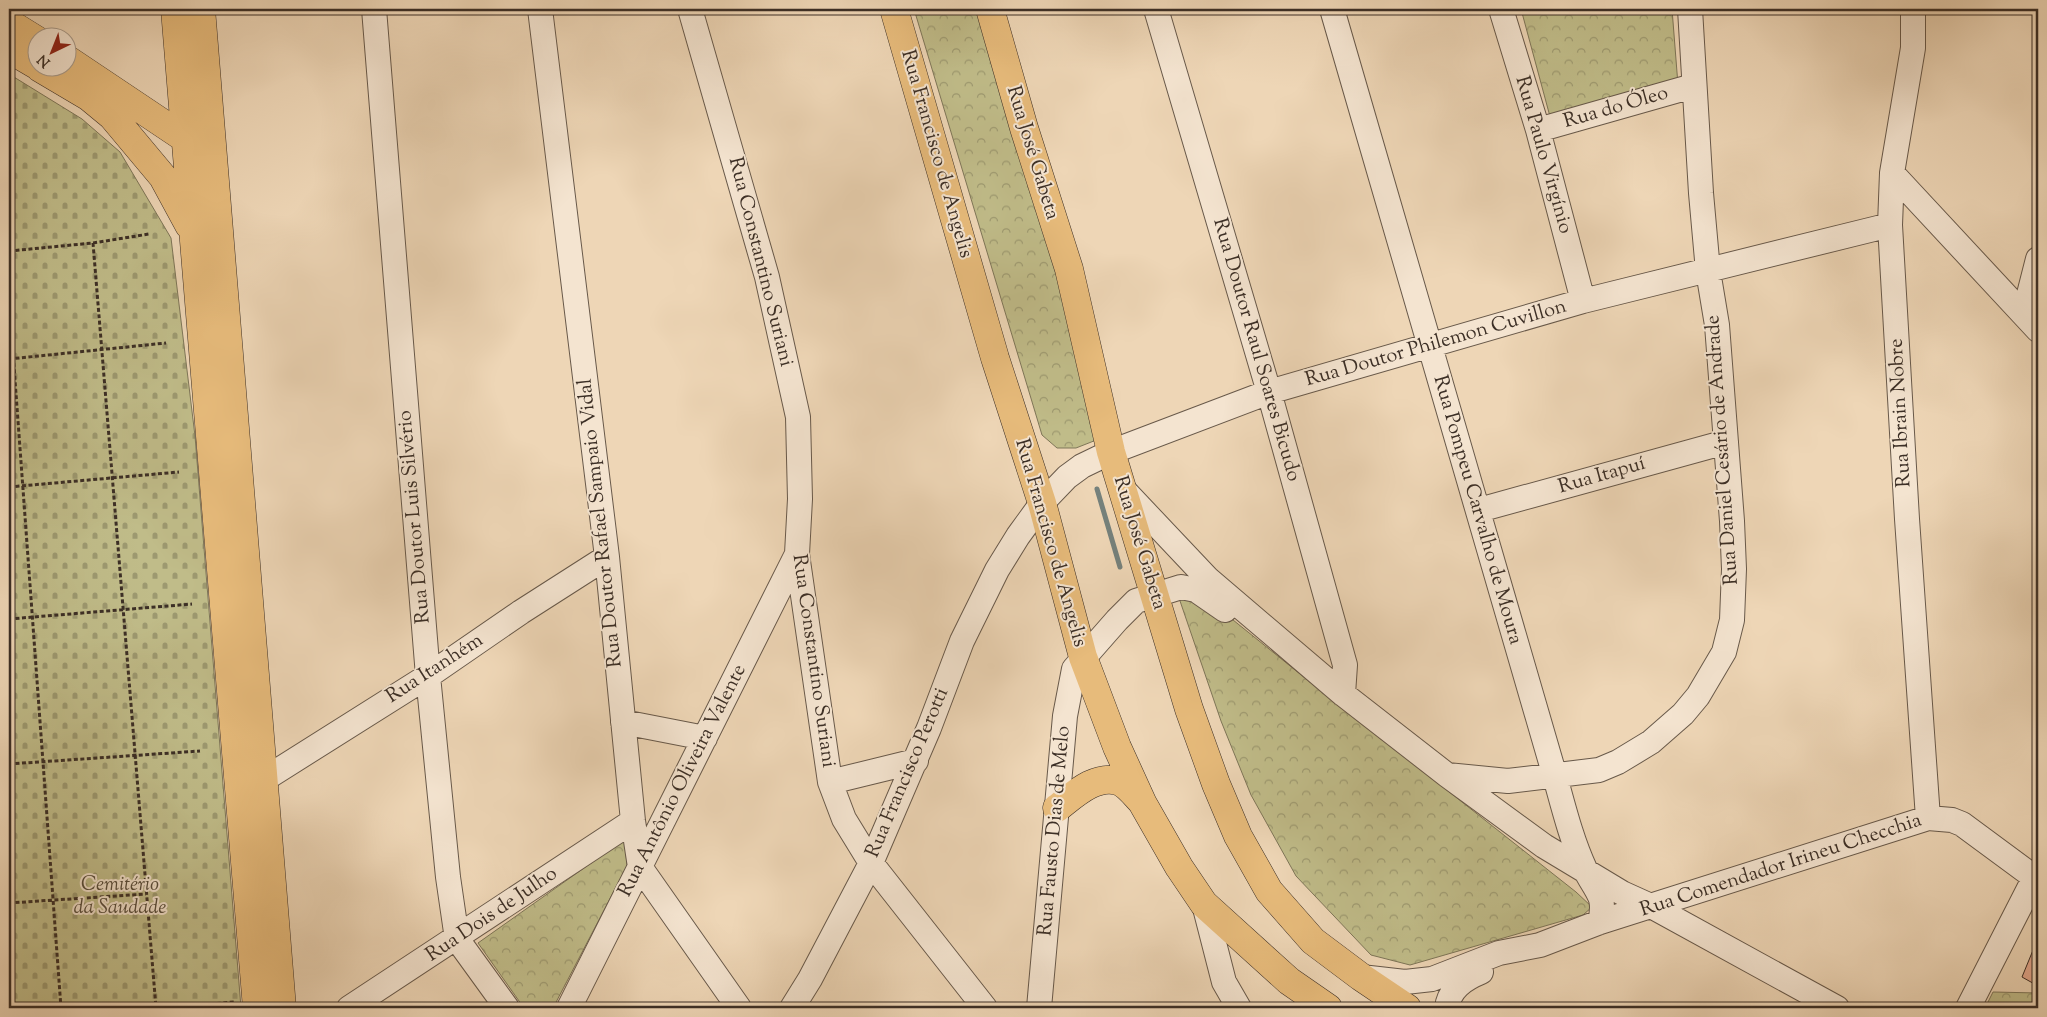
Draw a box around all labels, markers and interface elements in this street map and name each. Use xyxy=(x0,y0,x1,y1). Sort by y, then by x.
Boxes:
north arrow xyxy=(28,28,78,78)
street label: Rua Francisco de Angelis xyxy=(892,47,980,262)
text: N xyxy=(34,49,55,71)
street label: Rua Paulo Virgínio xyxy=(1507,73,1579,237)
street label: Rua do Óleo xyxy=(1560,78,1672,137)
street label: Rua José Gabeta xyxy=(998,83,1066,223)
street label: Rua Constantino Suriani xyxy=(720,154,800,370)
street label: Rua Doutor Raul Soares Bicudo xyxy=(1204,215,1308,485)
street label: Rua Doutor Philemon Cuvillon xyxy=(1302,293,1570,395)
street label: Rua Daniel Cesário de Andrade xyxy=(1699,314,1747,586)
street label: Rua Ibrain Nobre xyxy=(1883,338,1919,488)
street label: Rua Pompeu Carvalho de Moura xyxy=(1425,372,1529,648)
street label: Rua Doutor Rafael Sampaio Vidal xyxy=(571,377,631,669)
street label: Rua Doutor Luis Silvério xyxy=(391,409,439,625)
street label: Rua Francisco de Angelis xyxy=(1006,436,1094,651)
street label: Rua Itapuí xyxy=(1555,450,1649,502)
street label: Rua José Gabeta xyxy=(1105,473,1173,613)
street label: Rua Constantino Suriani xyxy=(784,552,842,770)
street label: Rua Itanhém xyxy=(381,626,490,711)
street label: Rua Antônio Oliveira Valente xyxy=(612,660,754,902)
street label: Rua Francisco Perotti xyxy=(859,683,957,863)
street label: Rua Fausto Dias de Melo xyxy=(1031,725,1079,937)
street label: Rua Comendador Irineu Checchia xyxy=(1636,807,1926,925)
street label: Rua Dois de Julho xyxy=(420,860,564,970)
park label: Cemitério da Saudade xyxy=(74,871,166,923)

